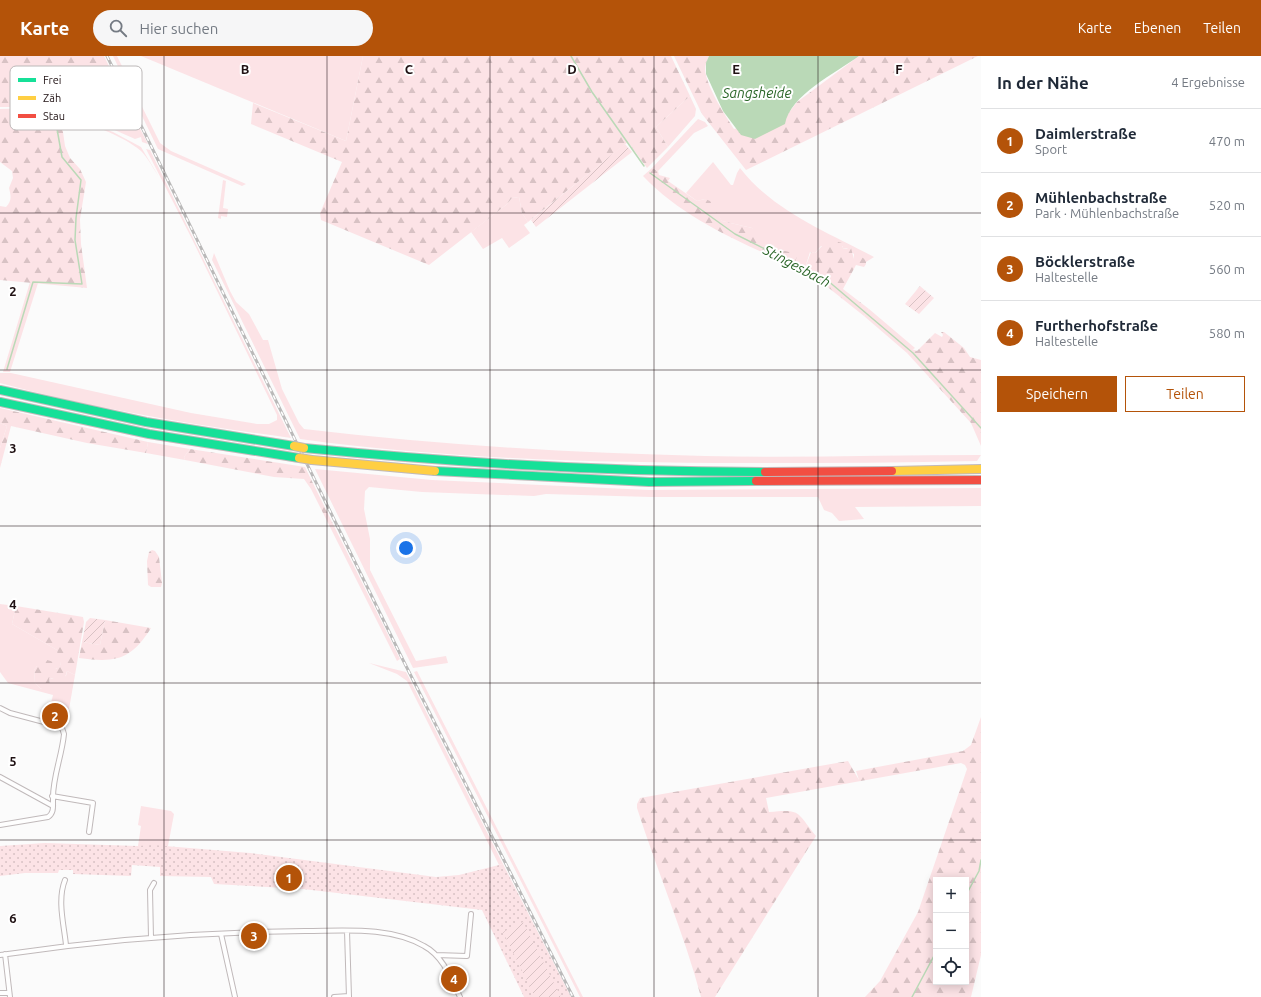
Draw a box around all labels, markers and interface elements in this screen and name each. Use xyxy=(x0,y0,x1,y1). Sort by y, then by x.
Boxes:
search box xyxy=(93,10,373,46)
text: Karte xyxy=(20,17,69,39)
icon: search xyxy=(107,17,129,39)
text: Hier suchen xyxy=(139,20,218,37)
text: Karte xyxy=(1078,20,1112,36)
text: Ebenen xyxy=(1134,20,1181,36)
text: Teilen xyxy=(1203,20,1241,36)
text: B xyxy=(241,62,250,76)
text: C xyxy=(405,62,414,76)
text: D xyxy=(567,62,577,76)
text: E xyxy=(732,62,740,76)
text: F xyxy=(895,62,903,76)
legend xyxy=(10,66,142,130)
text: In der Nähe xyxy=(997,73,1089,92)
text: Frei xyxy=(43,74,62,86)
text: 4 Ergebnisse xyxy=(1171,75,1245,89)
water label: Sangsheide xyxy=(721,85,792,101)
text: Zäh xyxy=(43,92,61,104)
text: Stau xyxy=(43,110,65,122)
text: Daimlerstraße xyxy=(1035,125,1137,142)
text: 1 xyxy=(1006,134,1014,148)
text: 470 m xyxy=(1209,134,1245,148)
text: Sport xyxy=(1035,142,1067,156)
text: Mühlenbachstraße xyxy=(1035,189,1167,206)
text: 2 xyxy=(1006,198,1014,212)
text: 520 m xyxy=(1209,198,1245,212)
text: Park · Mühlenbachstraße xyxy=(1035,206,1179,220)
water label: Stingesbach xyxy=(760,241,833,290)
text: Böcklerstraße xyxy=(1035,253,1135,270)
text: 3 xyxy=(1006,262,1014,276)
text: 560 m xyxy=(1209,262,1245,276)
text: Haltestelle xyxy=(1035,270,1098,284)
text: 2 xyxy=(9,284,17,298)
text: Furtherhofstraße xyxy=(1035,317,1158,334)
text: 4 xyxy=(1006,326,1014,340)
text: 580 m xyxy=(1209,326,1245,340)
text: Haltestelle xyxy=(1035,334,1098,348)
button: Speichern xyxy=(997,376,1117,412)
button: Teilen xyxy=(1125,376,1245,412)
text: 3 xyxy=(9,441,17,455)
your location xyxy=(396,538,416,558)
text: 4 xyxy=(9,597,17,611)
pin: 2 xyxy=(42,701,68,731)
text: 5 xyxy=(9,754,17,768)
pin: 1 xyxy=(276,863,302,893)
map controls xyxy=(933,877,969,985)
button: + xyxy=(933,877,969,913)
text: 6 xyxy=(9,911,17,925)
button: − xyxy=(933,913,969,949)
pin: 3 xyxy=(241,921,267,951)
button: locate xyxy=(933,949,969,985)
pin: 4 xyxy=(441,964,467,994)

